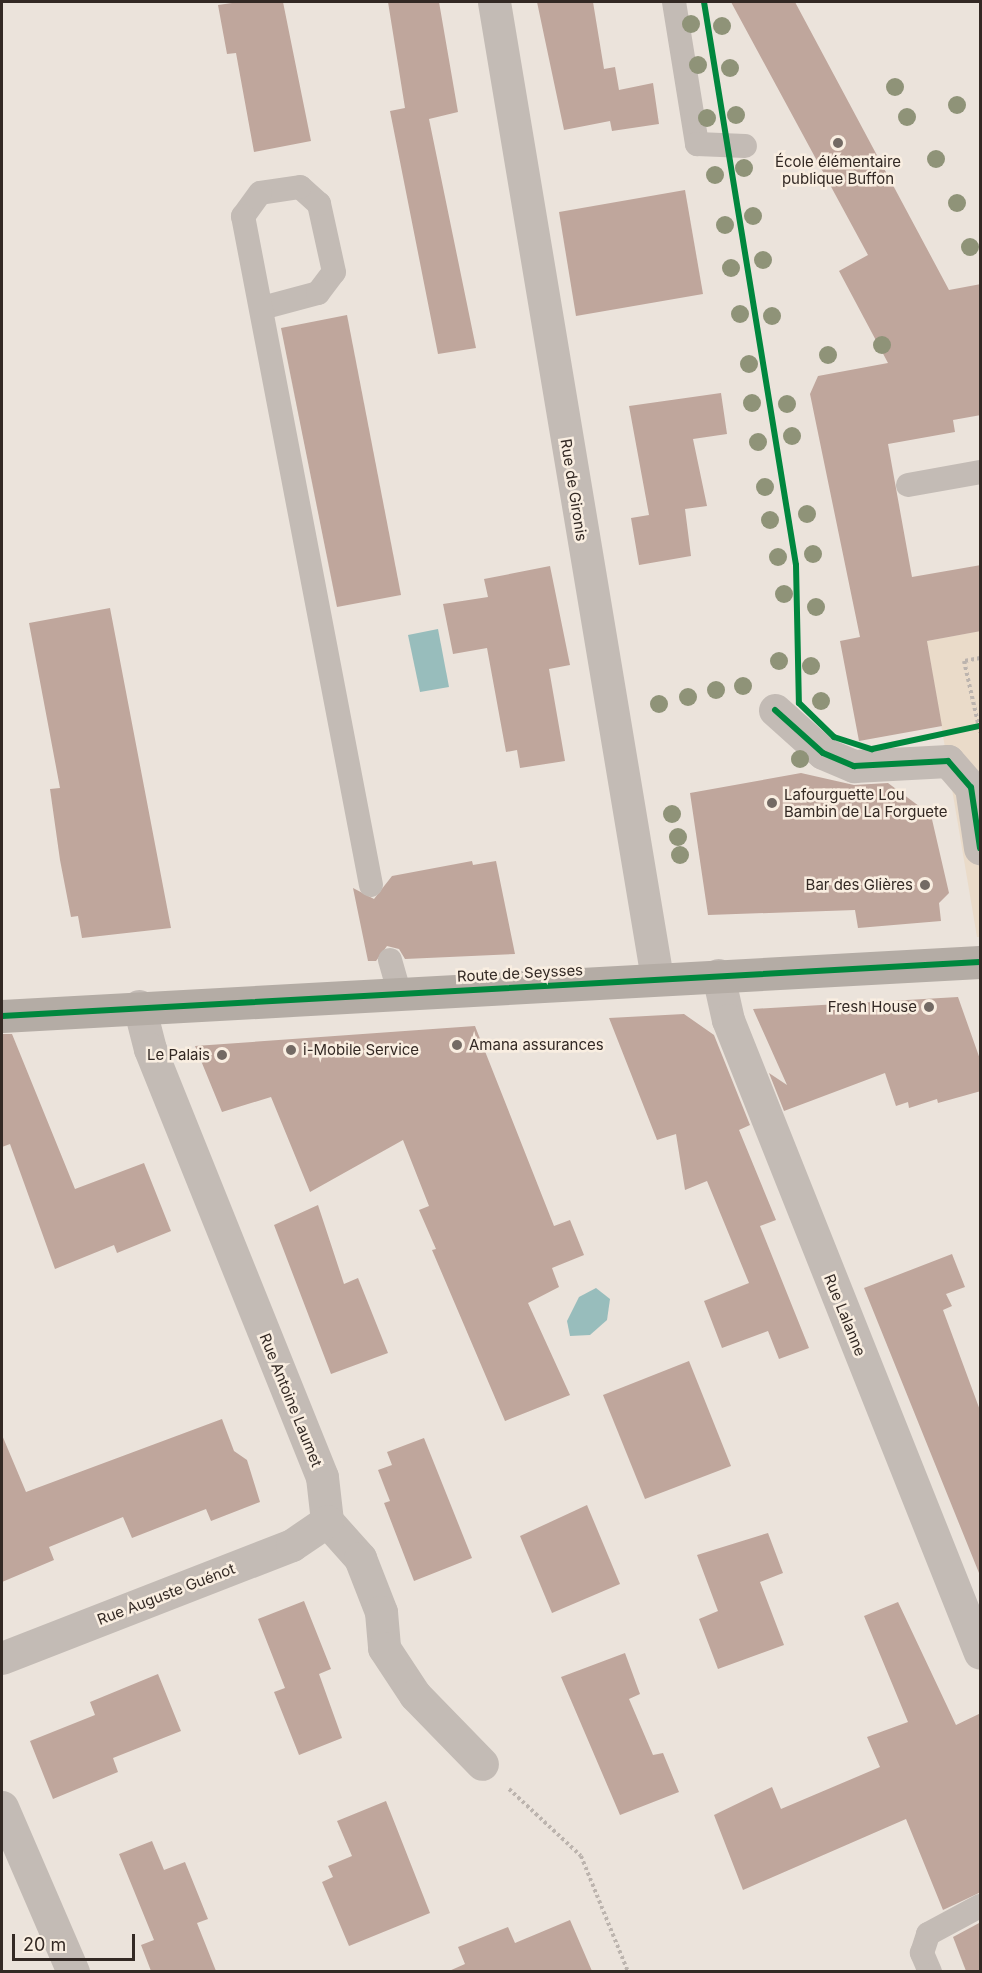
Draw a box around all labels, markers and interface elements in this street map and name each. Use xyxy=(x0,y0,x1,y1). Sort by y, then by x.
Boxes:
marker: École élémentaire publique Buffon xyxy=(831,136,845,150)
place label: École élémentaire publique Buffon xyxy=(775,152,901,187)
street label: Rue de Gironis xyxy=(557,438,591,542)
place label: Lafourguette Lou Bambin de La Forguete xyxy=(784,785,948,820)
marker: Lafourguette Lou Bambin de La Forguete xyxy=(765,796,779,810)
place label: Bar des Glières xyxy=(806,876,913,894)
marker: Bar des Glières xyxy=(918,878,932,892)
street label: Route de Seysses xyxy=(457,961,583,985)
place label: Fresh House xyxy=(828,998,917,1016)
marker: Fresh House xyxy=(922,1000,936,1014)
place label: Amana assurances xyxy=(469,1036,604,1054)
marker: Amana assurances xyxy=(450,1038,464,1052)
place label: i-Mobile Service xyxy=(303,1041,419,1059)
marker: i-Mobile Service xyxy=(284,1043,298,1057)
place label: Le Palais xyxy=(147,1046,210,1064)
marker: Le Palais xyxy=(215,1048,229,1062)
street label: Rue Lalanne xyxy=(820,1271,870,1359)
street label: Rue Antoine Laumet xyxy=(256,1331,326,1469)
street label: Rue Auguste Guénot xyxy=(95,1559,237,1629)
scale bar xyxy=(15,1922,138,1960)
text: 20 m xyxy=(23,1934,66,1955)

